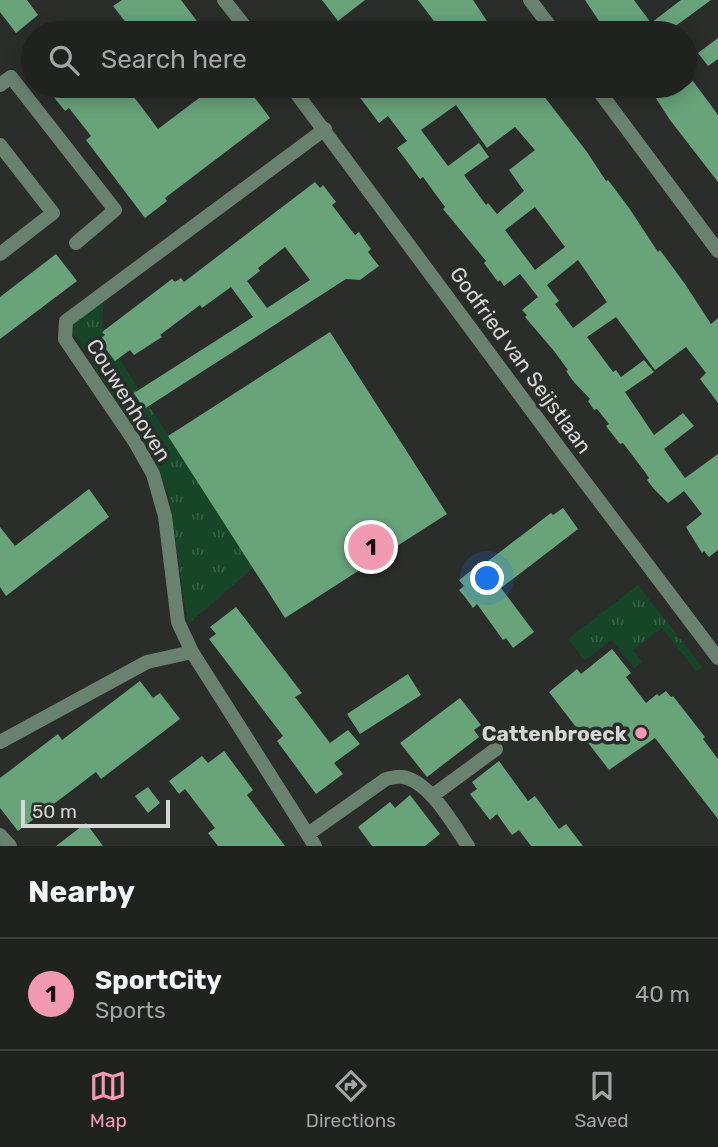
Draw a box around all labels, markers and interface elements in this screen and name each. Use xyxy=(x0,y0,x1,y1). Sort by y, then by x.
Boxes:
search box xyxy=(21,21,697,98)
icon: search xyxy=(45,41,83,79)
text: Search here xyxy=(101,44,247,75)
street label: Godfried van Seijstlaan xyxy=(445,262,597,458)
street label: Couwenhoven xyxy=(81,334,177,466)
pin: 1 xyxy=(348,521,394,573)
your location xyxy=(470,561,504,595)
place label: Cattenbroeck xyxy=(482,721,628,746)
marker: Cattenbroeck xyxy=(633,725,649,741)
scale bar xyxy=(21,797,170,829)
text: 50 m xyxy=(32,800,77,823)
text: Nearby xyxy=(28,874,135,910)
text: SportCity xyxy=(95,965,222,996)
text: 1 xyxy=(45,980,57,1008)
text: 40 m xyxy=(635,980,690,1008)
text: Sports xyxy=(95,996,166,1024)
tab: Map xyxy=(89,1067,127,1132)
tab: Directions xyxy=(306,1067,396,1132)
tab: Saved xyxy=(574,1067,629,1132)

